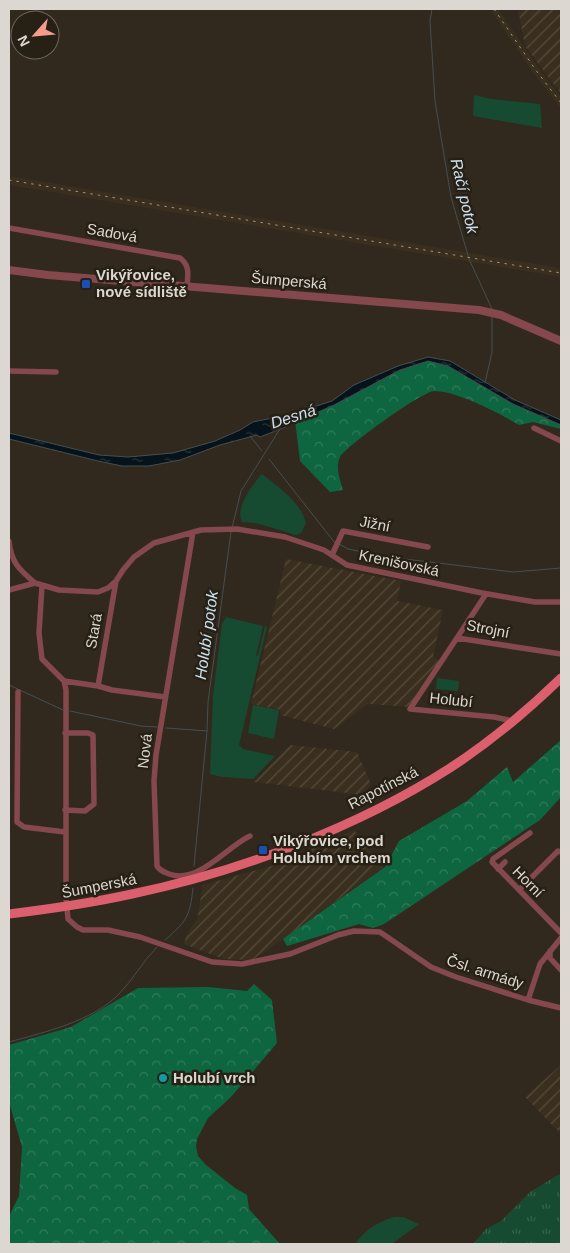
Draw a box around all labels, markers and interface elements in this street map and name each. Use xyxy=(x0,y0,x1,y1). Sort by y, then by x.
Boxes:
north arrow xyxy=(10,10,60,60)
text: N xyxy=(14,33,33,49)
water label: Račí potok xyxy=(448,157,482,236)
street label: Sadová xyxy=(86,220,139,245)
place label: Vikýřovice, nové sídliště xyxy=(96,266,187,300)
street label: Šumperská xyxy=(251,269,328,292)
marker: Vikýřovice, nové sídliště xyxy=(80,278,92,290)
water label: Desná xyxy=(269,401,318,432)
street label: Jižní xyxy=(358,512,393,535)
street label: Krenišovská xyxy=(357,546,441,579)
water label: Holubí potok xyxy=(192,588,221,681)
street label: Stará xyxy=(82,611,105,650)
street label: Strojní xyxy=(465,616,512,641)
street label: Holubí xyxy=(429,689,474,710)
street label: Nová xyxy=(134,732,155,769)
street label: Rapotínská xyxy=(345,762,421,812)
place label: Vikýřovice, pod Holubím vrchem xyxy=(273,832,391,866)
marker: Vikýřovice, pod Holubím vrchem xyxy=(257,844,269,856)
street label: Horní xyxy=(509,863,548,901)
street label: Šumperská xyxy=(60,870,138,901)
street label: Čsl. armády xyxy=(444,951,526,992)
place label: Holubí vrch xyxy=(173,1069,256,1086)
marker: Holubí vrch xyxy=(157,1072,169,1084)

